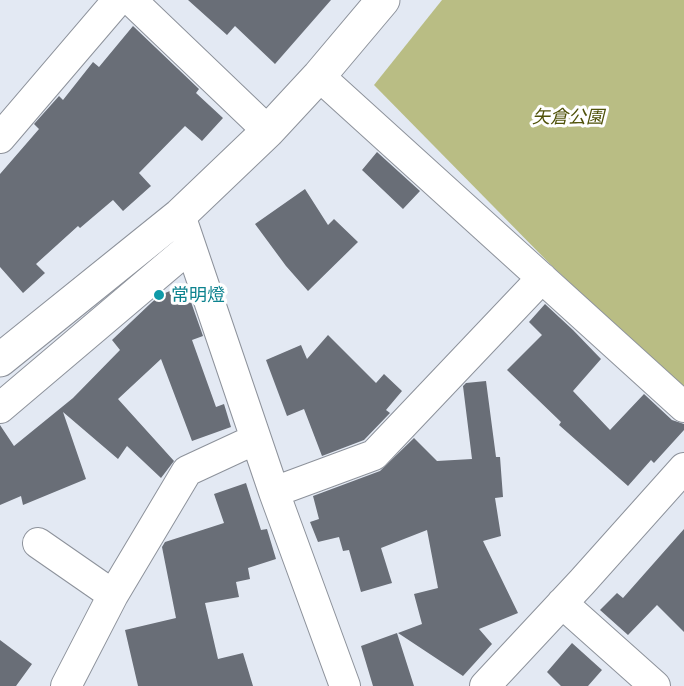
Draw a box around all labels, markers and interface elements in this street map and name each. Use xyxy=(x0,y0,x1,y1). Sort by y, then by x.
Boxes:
park label: 矢倉公園 xyxy=(532,106,604,128)
place label: 常明燈 xyxy=(171,284,225,306)
marker: 常明燈 xyxy=(152,288,166,302)

